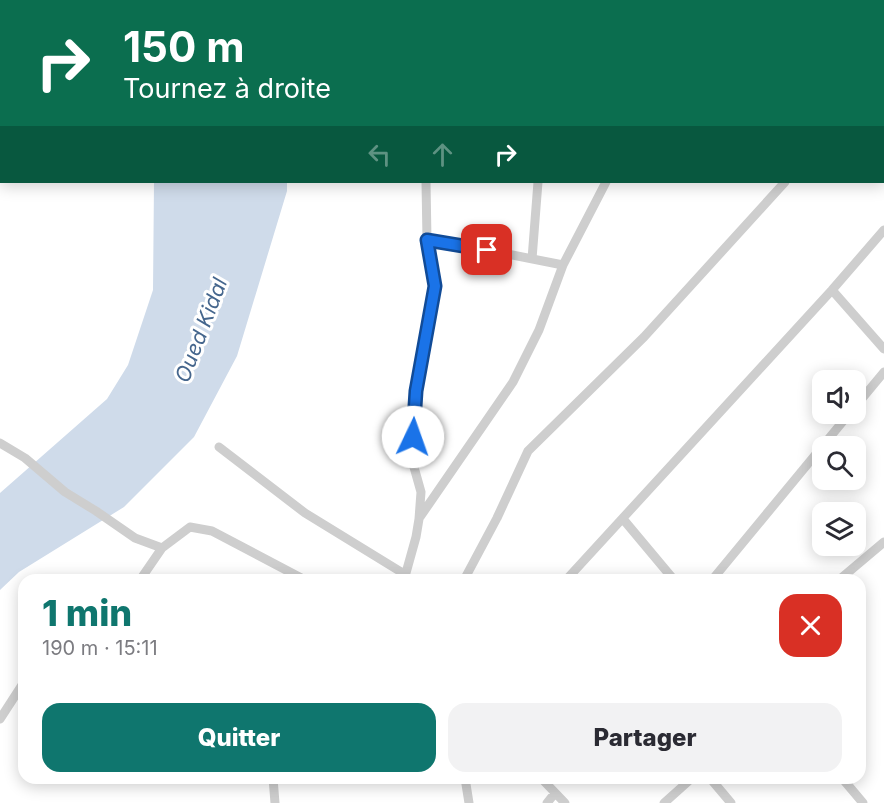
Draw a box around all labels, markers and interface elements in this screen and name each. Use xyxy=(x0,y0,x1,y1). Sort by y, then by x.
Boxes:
text: 150 m xyxy=(123,21,245,72)
icon: right xyxy=(24,24,102,102)
text: Tournez à droite xyxy=(123,72,331,105)
icon: left xyxy=(363,138,396,171)
icon: ahead xyxy=(426,138,459,171)
icon: right xyxy=(489,138,522,171)
pin xyxy=(461,224,512,275)
icon: arrive xyxy=(470,233,503,266)
water label: Oued Kidal xyxy=(170,273,233,386)
map controls xyxy=(812,370,866,556)
button: sound xyxy=(812,370,866,424)
position arrow xyxy=(381,405,445,469)
button: search xyxy=(812,436,866,490)
button: layers xyxy=(812,502,866,556)
text: 1 min xyxy=(42,591,132,635)
button: close xyxy=(779,594,842,657)
text: 190 m · 15:11 xyxy=(42,636,158,660)
button: Quitter xyxy=(42,703,436,772)
button: Partager xyxy=(448,703,842,772)

